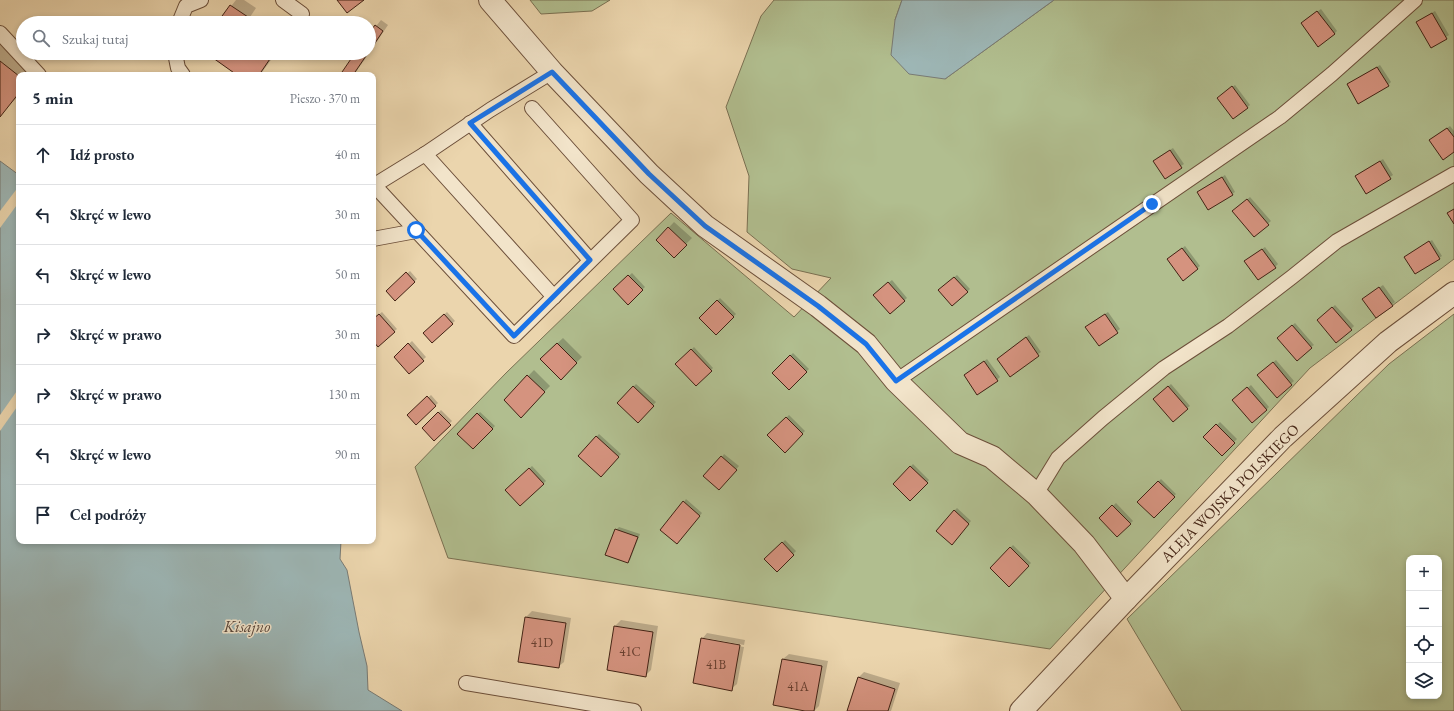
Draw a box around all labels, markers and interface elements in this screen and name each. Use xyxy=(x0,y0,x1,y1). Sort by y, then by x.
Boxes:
search box xyxy=(16,16,376,60)
icon: search xyxy=(30,27,52,49)
text: Szukaj tutaj xyxy=(62,29,128,48)
text: 5 min xyxy=(32,87,73,109)
text: Pieszo · 370 m xyxy=(290,90,360,107)
icon: ahead xyxy=(32,144,54,166)
text: Idź prosto xyxy=(70,145,134,164)
text: 40 m xyxy=(335,146,360,163)
route end xyxy=(1143,195,1161,213)
icon: left xyxy=(32,204,54,226)
text: Skręć w lewo xyxy=(70,205,151,224)
text: 30 m xyxy=(335,206,360,223)
route start xyxy=(407,221,425,239)
icon: left xyxy=(32,264,54,286)
text: Skręć w lewo xyxy=(70,265,151,284)
text: 50 m xyxy=(335,266,360,283)
icon: right xyxy=(32,324,54,346)
text: Skręć w prawo xyxy=(70,325,162,344)
text: 30 m xyxy=(335,326,360,343)
icon: right xyxy=(32,384,54,406)
text: Skręć w prawo xyxy=(70,385,162,404)
text: 130 m xyxy=(329,386,360,403)
street label: ALEJA WOJSKA POLSKIEGO xyxy=(1156,419,1303,567)
icon: left xyxy=(32,444,54,466)
text: Skręć w lewo xyxy=(70,445,151,464)
text: 90 m xyxy=(335,446,360,463)
icon: arrive xyxy=(32,504,54,526)
text: Cel podróży xyxy=(70,505,146,524)
map controls xyxy=(1406,555,1442,699)
button: + xyxy=(1406,555,1442,591)
button: − xyxy=(1406,591,1442,627)
water label: Kisajno xyxy=(223,616,270,637)
button: locate xyxy=(1406,627,1442,663)
house number: 41D xyxy=(531,634,553,651)
house number: 41C xyxy=(619,643,641,660)
house number: 41B xyxy=(706,656,726,673)
button: layers xyxy=(1406,663,1442,699)
house number: 41A xyxy=(787,678,810,695)

